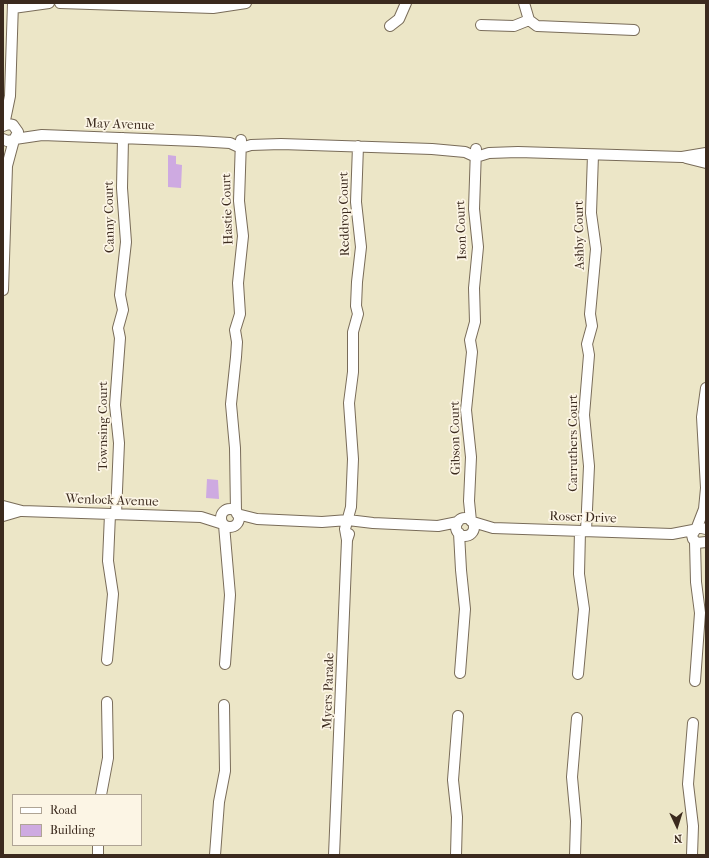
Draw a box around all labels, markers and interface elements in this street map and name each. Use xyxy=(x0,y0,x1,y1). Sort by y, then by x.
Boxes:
street label: May Avenue xyxy=(85,116,155,134)
street label: Reddrop Court xyxy=(336,172,354,256)
street label: Hastie Court xyxy=(219,173,237,245)
street label: Canny Court xyxy=(102,181,118,253)
street label: Ison Court xyxy=(453,200,471,260)
street label: Ashby Court xyxy=(572,200,588,270)
street label: Townsing Court xyxy=(96,381,112,471)
street label: Carruthers Court xyxy=(566,394,582,492)
street label: Gibson Court xyxy=(448,401,464,475)
street label: Wenlock Avenue xyxy=(65,492,159,510)
street label: Roser Drive xyxy=(549,509,617,527)
street label: Myers Parade xyxy=(320,652,338,730)
legend xyxy=(12,794,142,846)
text: Road xyxy=(50,803,77,817)
north arrow xyxy=(657,806,697,846)
text: Building xyxy=(50,823,95,837)
text: N xyxy=(673,832,683,845)

